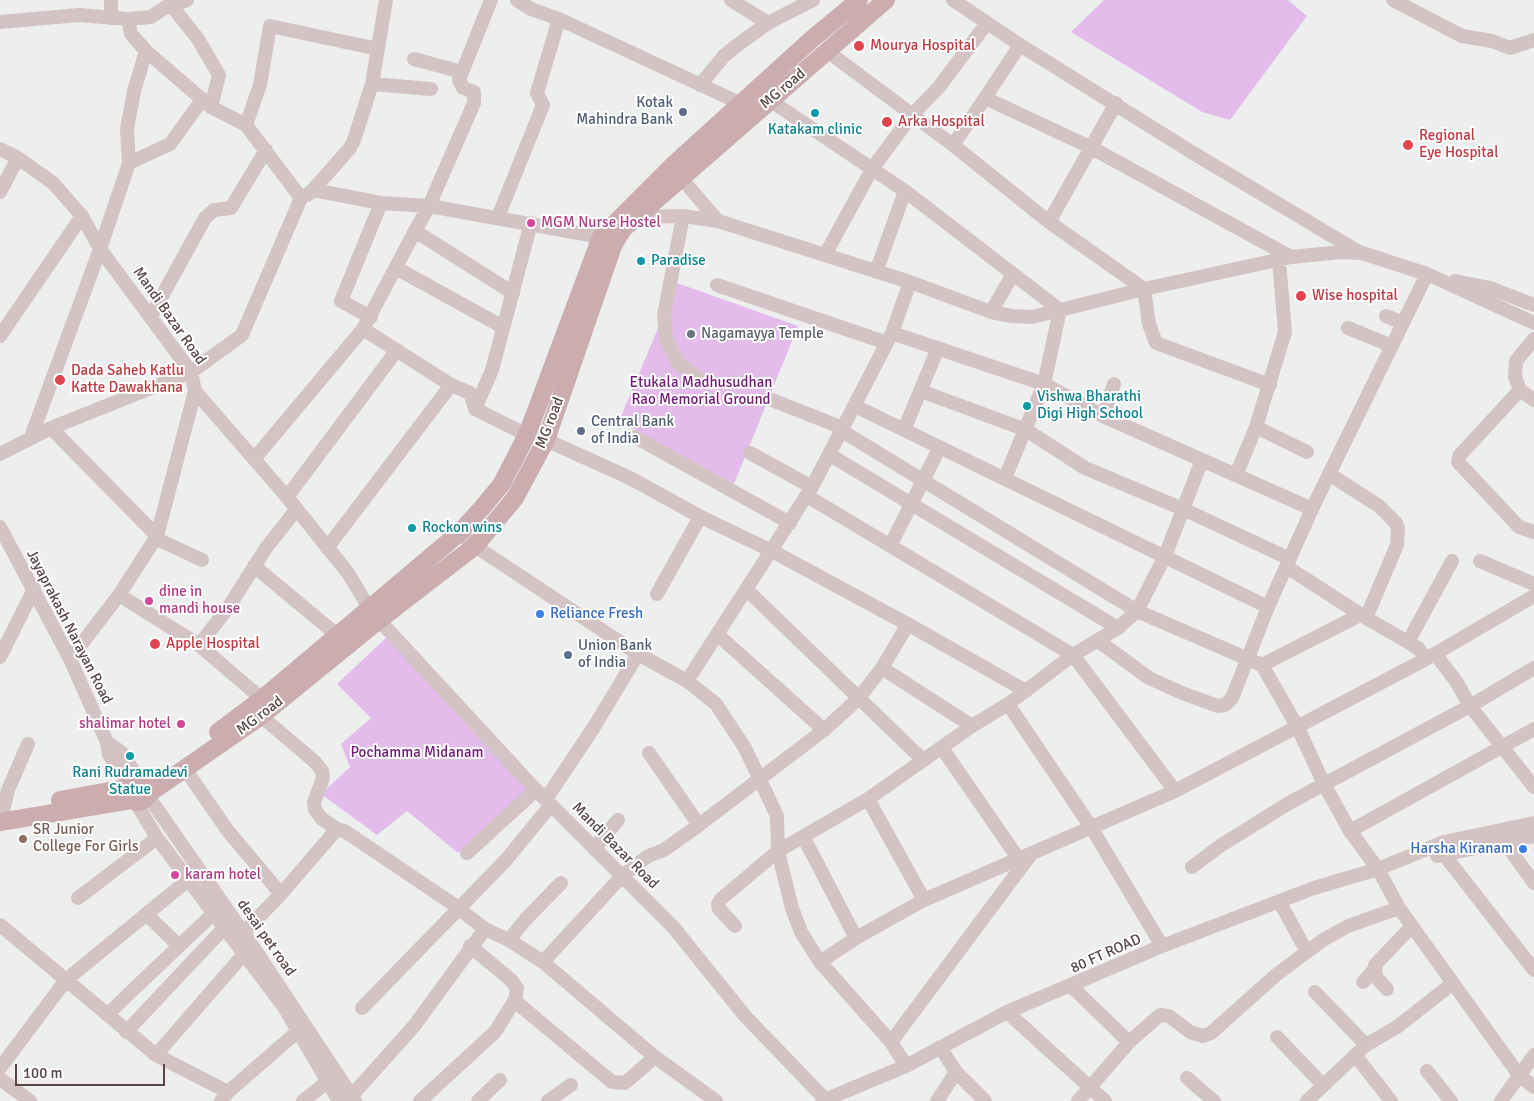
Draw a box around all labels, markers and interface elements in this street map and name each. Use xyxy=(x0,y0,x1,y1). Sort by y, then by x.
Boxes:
place label: Mourya Hospital xyxy=(870,37,975,55)
marker: Mourya Hospital xyxy=(852,39,866,53)
street label: MG road xyxy=(757,65,809,113)
place label: Kotak Mahindra Bank xyxy=(576,94,673,129)
marker: Kotak Mahindra Bank xyxy=(677,106,689,118)
marker: Katakam clinic xyxy=(809,107,821,119)
place label: Arka Hospital xyxy=(898,113,985,131)
marker: Arka Hospital xyxy=(880,115,894,129)
place label: Katakam clinic xyxy=(768,121,862,139)
place label: Regional Eye Hospital xyxy=(1419,127,1499,162)
marker: Regional Eye Hospital xyxy=(1401,138,1415,152)
place label: MGM Nurse Hostel xyxy=(541,214,661,232)
marker: MGM Nurse Hostel xyxy=(525,217,537,229)
place label: Paradise xyxy=(651,252,706,270)
marker: Paradise xyxy=(635,255,647,267)
street label: Mandi Bazar Road xyxy=(129,264,209,368)
place label: Wise hospital xyxy=(1312,287,1398,305)
marker: Wise hospital xyxy=(1294,289,1308,303)
place label: Nagamayya Temple xyxy=(701,325,824,343)
marker: Nagamayya Temple xyxy=(685,328,697,340)
place label: Dada Saheb Katlu Katte Dawakhana xyxy=(71,362,184,397)
marker: Dada Saheb Katlu Katte Dawakhana xyxy=(53,373,67,387)
park label: Etukala Madhusudhan Rao Memorial Ground xyxy=(630,374,772,409)
place label: Vishwa Bharathi Digi High School xyxy=(1037,388,1143,423)
street label: MG road xyxy=(532,395,568,451)
marker: Vishwa Bharathi Digi High School xyxy=(1021,400,1033,412)
place label: Central Bank of India xyxy=(591,413,674,448)
marker: Central Bank of India xyxy=(575,425,587,437)
place label: Rockon wins xyxy=(422,519,502,537)
marker: Rockon wins xyxy=(406,522,418,534)
street label: Jayaprakash Narayan Road xyxy=(22,547,116,707)
place label: dine in mandi house xyxy=(159,583,240,618)
marker: dine in mandi house xyxy=(143,595,155,607)
place label: Reliance Fresh xyxy=(550,605,643,623)
marker: Reliance Fresh xyxy=(534,608,546,620)
place label: Apple Hospital xyxy=(166,635,260,653)
marker: Apple Hospital xyxy=(148,637,162,651)
place label: Union Bank of India xyxy=(578,637,652,672)
marker: Union Bank of India xyxy=(562,649,574,661)
street label: MG road xyxy=(233,693,287,739)
place label: shalimar hotel xyxy=(79,715,171,733)
marker: shalimar hotel xyxy=(175,718,187,730)
park label: Pochamma Midanam xyxy=(350,744,484,762)
marker: Rani Rudramadevi Statue xyxy=(124,750,136,762)
place label: Rani Rudramadevi Statue xyxy=(72,764,188,799)
street label: Mandi Bazar Road xyxy=(568,799,662,893)
place label: SR Junior College For Girls xyxy=(33,821,139,856)
marker: SR Junior College For Girls xyxy=(17,833,29,845)
place label: Harsha Kiranam xyxy=(1410,840,1513,858)
marker: Harsha Kiranam xyxy=(1517,843,1529,855)
place label: karam hotel xyxy=(185,866,261,884)
marker: karam hotel xyxy=(169,869,181,881)
street label: desai pet road xyxy=(233,896,299,980)
street label: 80 FT ROAD xyxy=(1068,930,1144,978)
scale bar xyxy=(18,1054,168,1086)
text: 100 m xyxy=(23,1064,63,1082)

